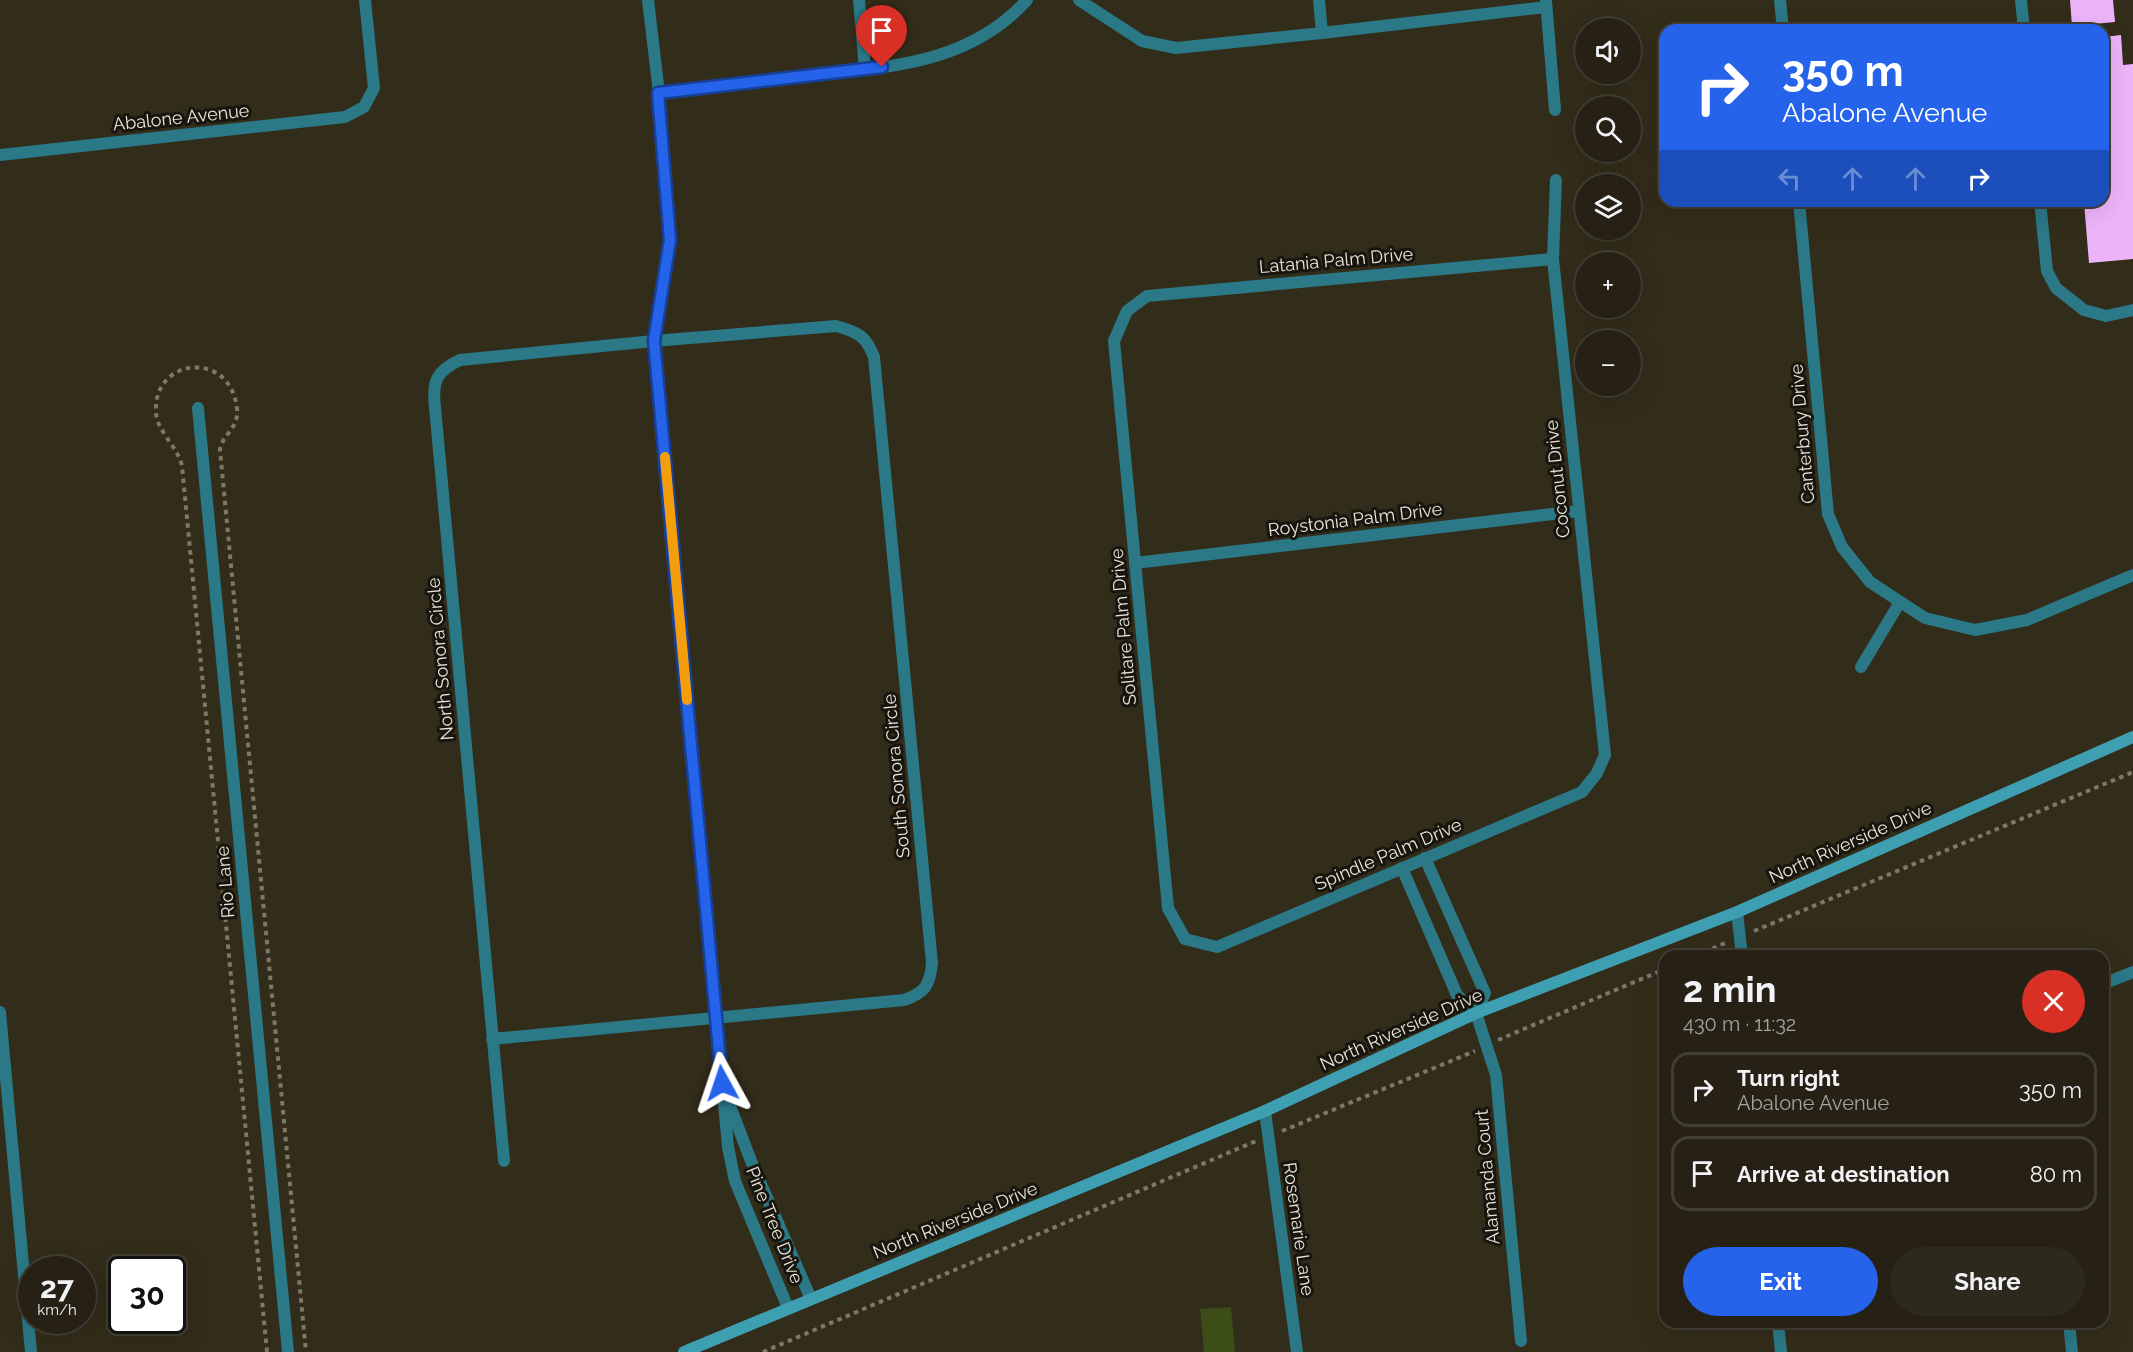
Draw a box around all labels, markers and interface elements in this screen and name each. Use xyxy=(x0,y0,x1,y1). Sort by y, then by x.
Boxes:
pin xyxy=(856,5,907,67)
icon: arrive xyxy=(865,14,898,47)
map controls xyxy=(1575,18,1641,396)
button: sound xyxy=(1575,18,1641,84)
text: 350 m xyxy=(1782,47,1904,96)
icon: right xyxy=(1683,48,1761,126)
button: search xyxy=(1575,96,1641,162)
text: Abalone Avenue xyxy=(1782,97,1987,128)
street label: Abalone Avenue xyxy=(112,99,251,135)
icon: left xyxy=(1773,162,1806,195)
icon: ahead xyxy=(1836,162,1869,195)
icon: ahead xyxy=(1899,162,1932,195)
icon: right xyxy=(1962,162,1995,195)
button: layers xyxy=(1575,174,1641,240)
street label: Latania Palm Drive xyxy=(1258,243,1414,277)
button: + xyxy=(1575,252,1641,318)
button: − xyxy=(1575,330,1641,396)
street label: Canterbury Drive xyxy=(1785,363,1819,505)
street label: Coconut Drive xyxy=(1540,419,1574,539)
street label: Roystonia Palm Drive xyxy=(1267,498,1444,540)
street label: Solitare Palm Drive xyxy=(1106,547,1140,706)
street label: North Sonora Circle xyxy=(422,576,458,741)
street label: South Sonora Circle xyxy=(878,693,914,859)
street label: North Riverside Drive xyxy=(1766,797,1935,887)
street label: Spindle Palm Drive xyxy=(1311,813,1465,894)
street label: Rio Lane xyxy=(211,845,239,919)
text: 2 min xyxy=(1683,968,1776,1010)
button: close xyxy=(2022,970,2085,1033)
street label: North Riverside Drive xyxy=(1317,984,1486,1074)
text: 430 m · 11:32 xyxy=(1683,1012,1796,1036)
position arrow xyxy=(690,1051,754,1115)
text: Turn right xyxy=(1737,1065,1840,1091)
icon: right xyxy=(1686,1073,1719,1106)
text: 350 m xyxy=(2019,1077,2082,1103)
text: Abalone Avenue xyxy=(1737,1091,1889,1115)
street label: Alamanda Court xyxy=(1471,1109,1503,1245)
icon: arrive xyxy=(1686,1157,1719,1190)
street label: Rosemarie Lane xyxy=(1279,1161,1319,1298)
text: Arrive at destination xyxy=(1737,1161,1950,1187)
text: 80 m xyxy=(2030,1161,2082,1187)
street label: Pine Tree Drive xyxy=(742,1163,808,1287)
street label: North Riverside Drive xyxy=(870,1177,1041,1263)
button: Exit xyxy=(1683,1247,1878,1316)
button: Share xyxy=(1890,1247,2085,1316)
speed limit sign: 30 xyxy=(108,1256,186,1334)
text: 27 xyxy=(40,1270,74,1305)
text: km/h xyxy=(37,1301,77,1319)

